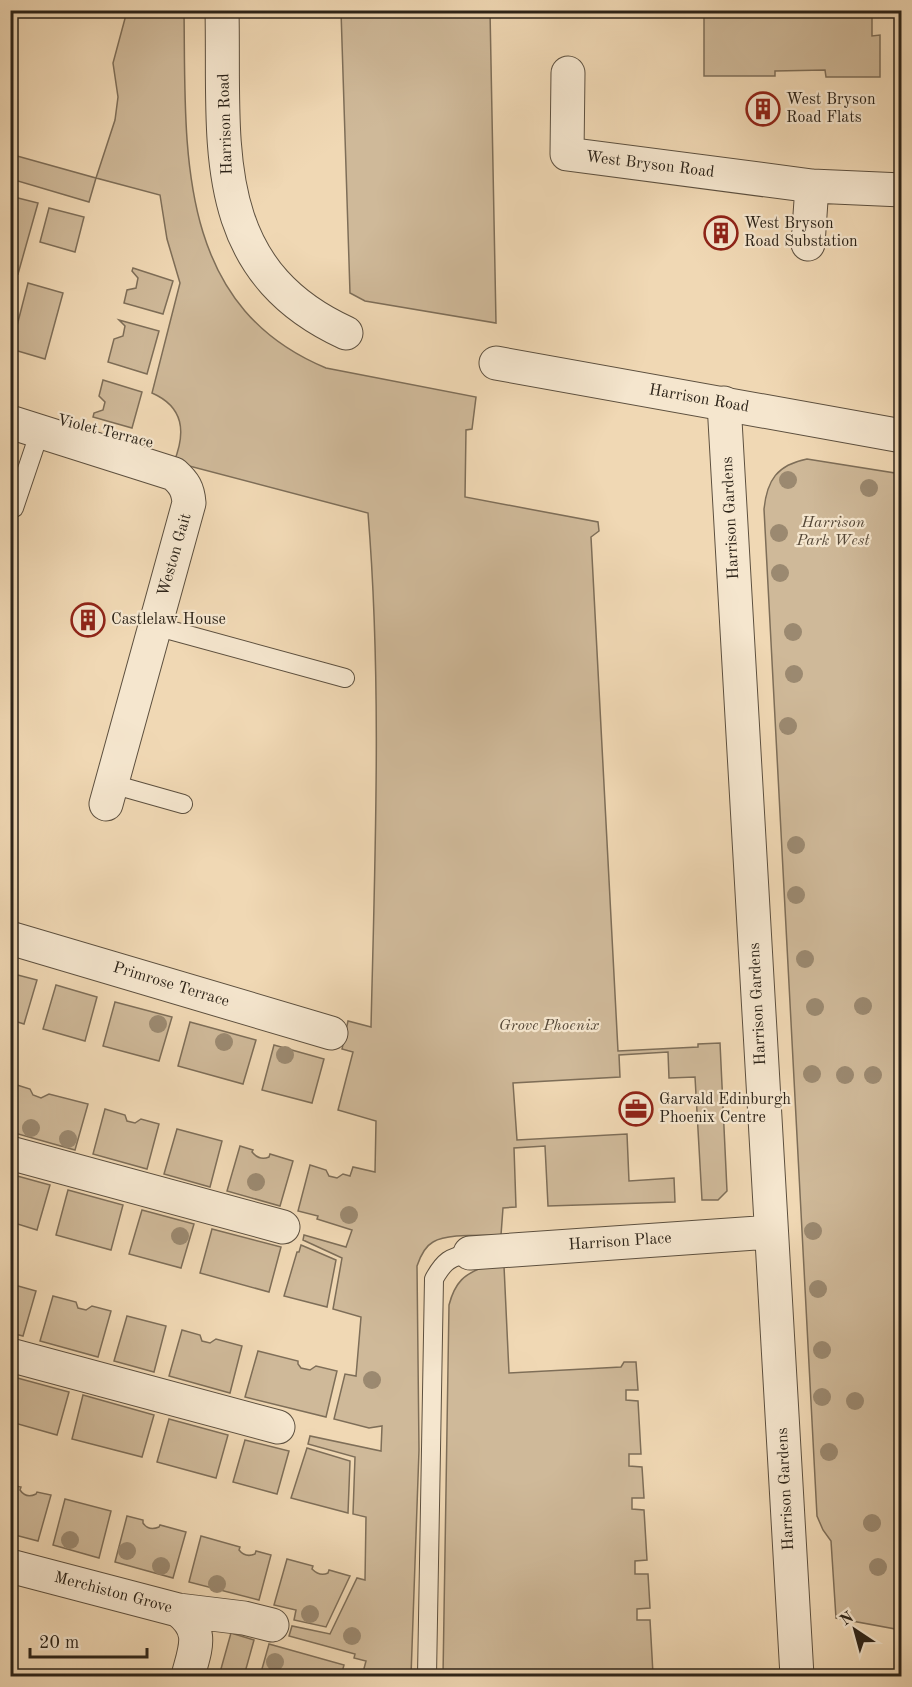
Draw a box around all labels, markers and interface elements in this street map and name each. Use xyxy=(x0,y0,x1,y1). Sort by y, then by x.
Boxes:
street label: Harrison Road xyxy=(216,73,236,175)
building icon: West Bryson Road Flats xyxy=(745,91,781,127)
place label: West Bryson Road Flats xyxy=(786,92,876,126)
street label: West Bryson Road xyxy=(585,149,715,181)
building icon: West Bryson Road Substation xyxy=(703,215,739,251)
place label: West Bryson Road Substation xyxy=(744,216,858,250)
street label: Harrison Road xyxy=(648,382,750,416)
street label: Violet Terrace xyxy=(55,412,155,452)
street label: Harrison Gardens xyxy=(720,456,742,580)
street label: Weston Gait xyxy=(155,511,195,598)
park label: Harrison Park West xyxy=(795,515,870,549)
building icon: Castlelaw House xyxy=(70,602,106,638)
place label: Castlelaw House xyxy=(111,612,226,628)
street label: Harrison Gardens xyxy=(747,942,769,1066)
street label: Primrose Terrace xyxy=(111,960,231,1010)
park label: Grove Phoenix xyxy=(499,1018,599,1034)
office icon: Garvald Edinburgh Phoenix Centre xyxy=(618,1091,654,1127)
place label: Garvald Edinburgh Phoenix Centre xyxy=(659,1092,791,1126)
street label: Harrison Place xyxy=(568,1230,672,1254)
street label: Harrison Gardens xyxy=(775,1427,797,1551)
street label: Merchiston Grove xyxy=(52,1570,174,1616)
north arrow xyxy=(825,1600,885,1660)
text: N xyxy=(838,1609,858,1630)
scale bar xyxy=(30,1621,147,1659)
text: 20 m xyxy=(39,1634,79,1652)

